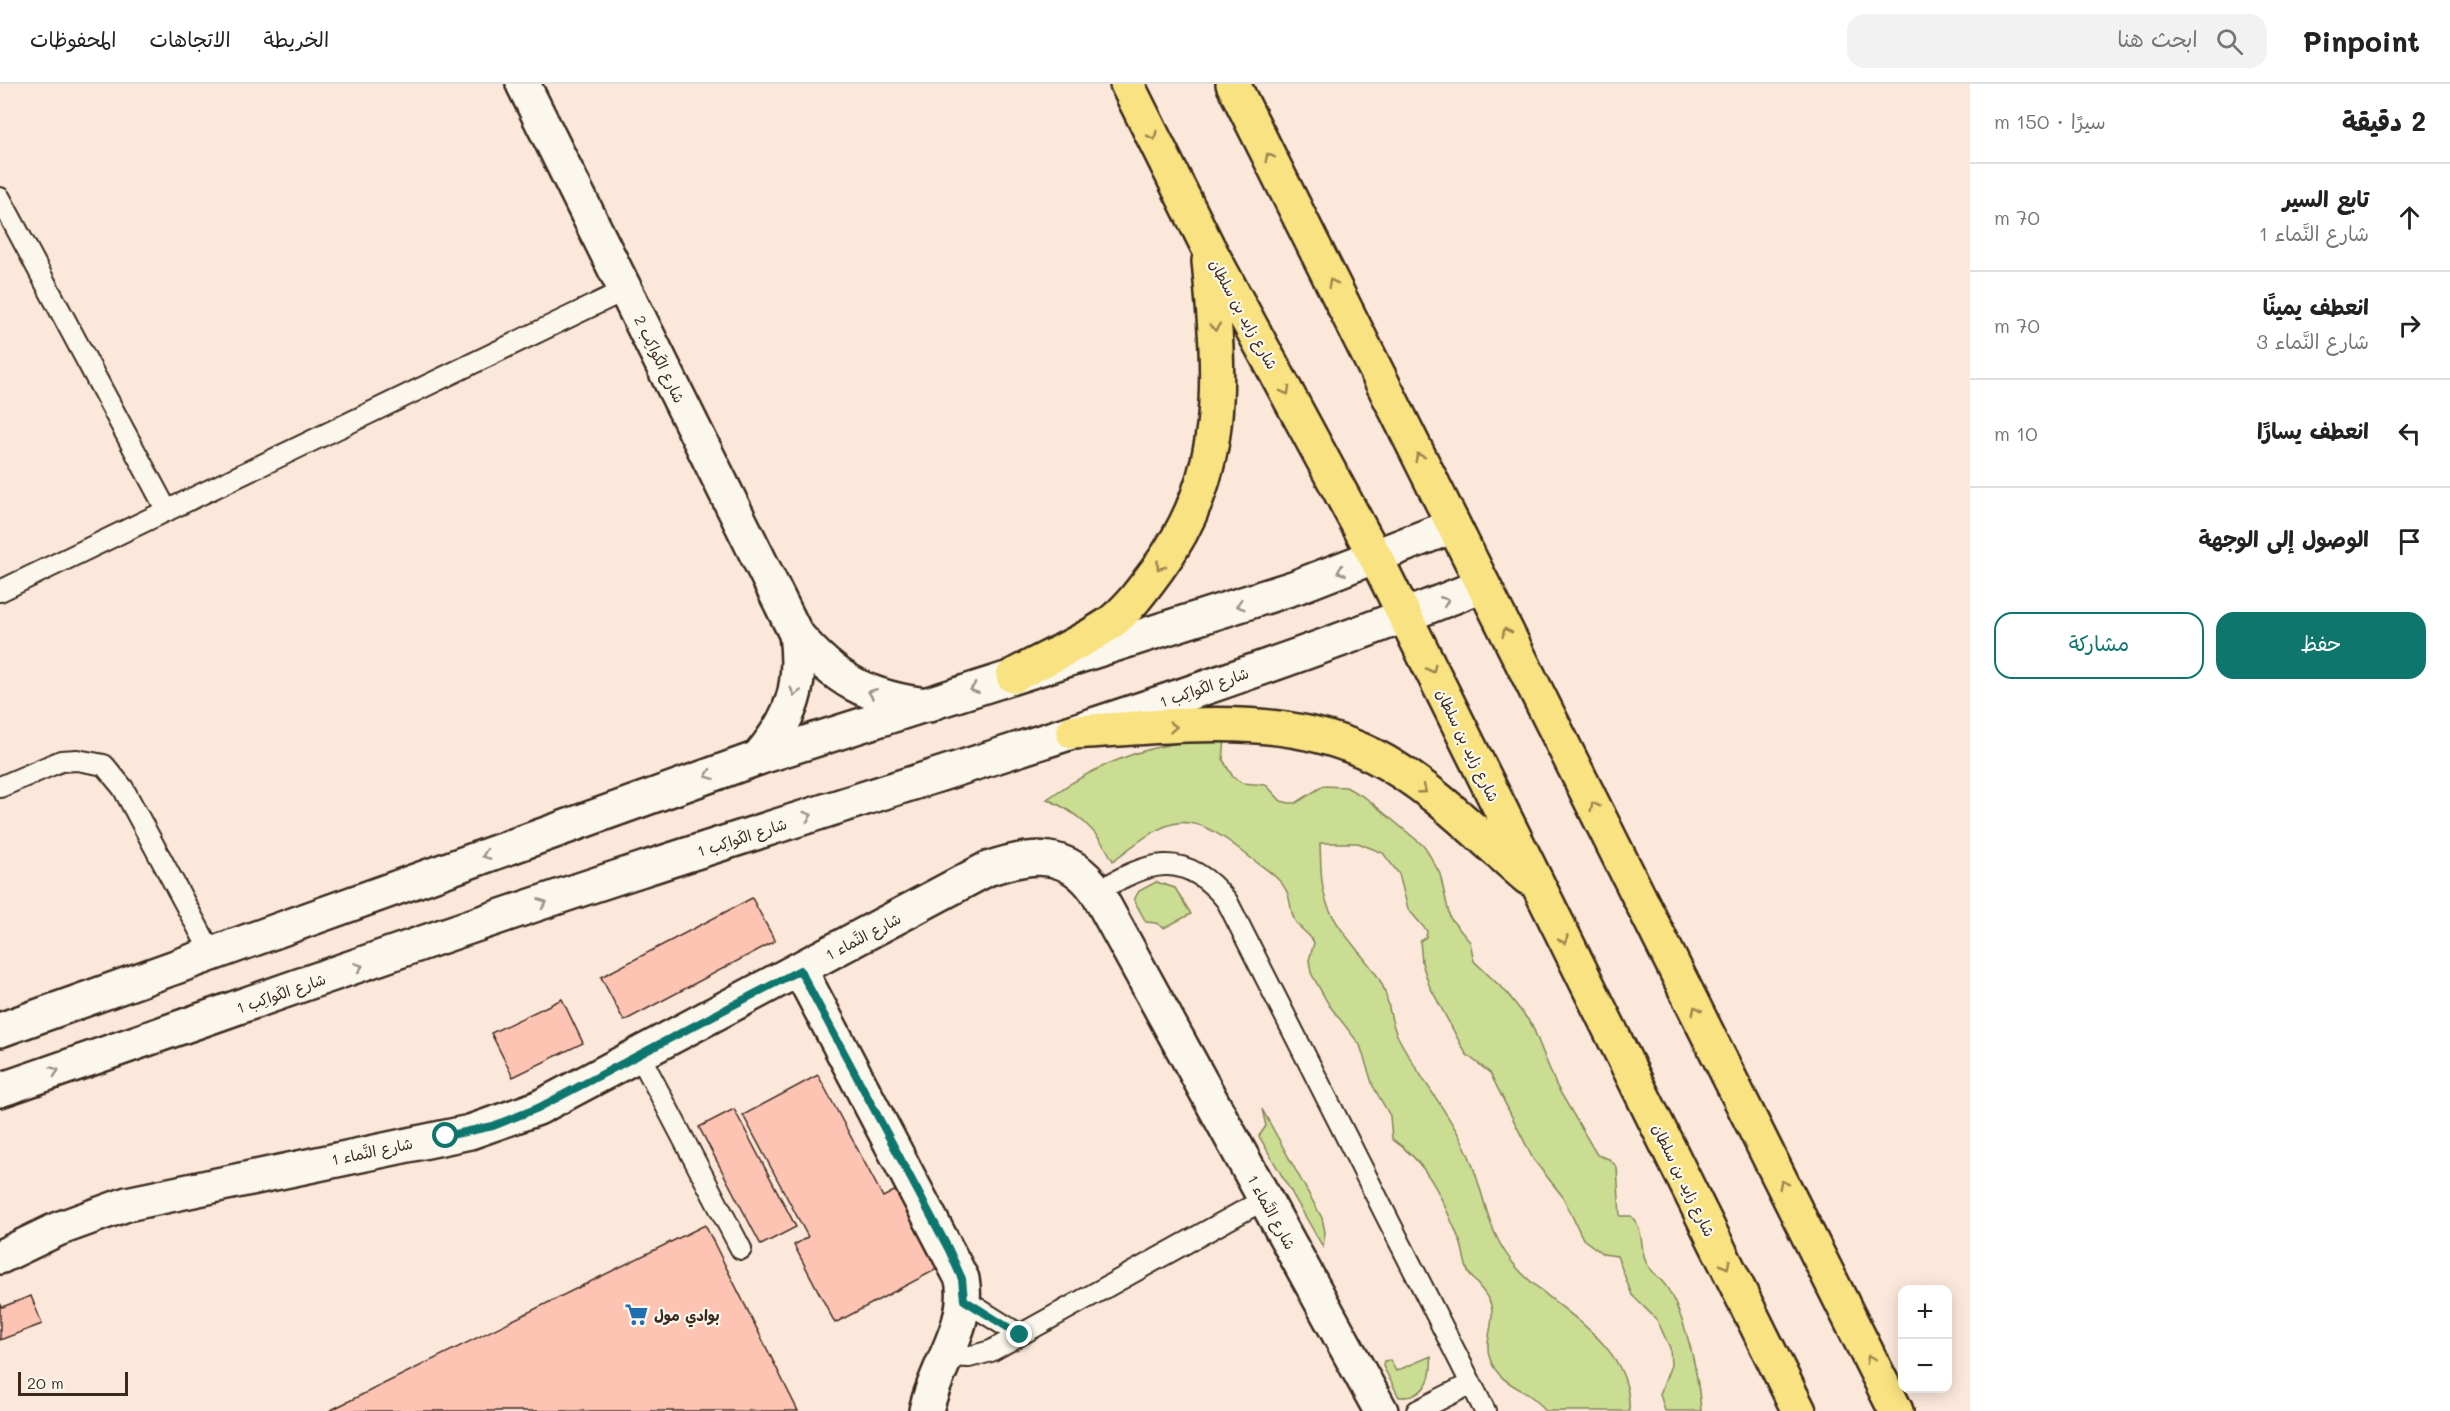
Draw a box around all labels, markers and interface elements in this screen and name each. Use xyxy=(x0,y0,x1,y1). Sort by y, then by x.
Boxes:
search box xyxy=(1847,14,2267,68)
text: Pinpoint xyxy=(2303,23,2420,59)
text: ابحث هنا xyxy=(2117,24,2198,53)
text: المحفوظات xyxy=(30,25,116,52)
text: الاتجاهات xyxy=(149,25,231,52)
text: الخريطة xyxy=(264,25,329,52)
icon: search xyxy=(2213,25,2246,58)
text: 2 دقيقة xyxy=(2342,104,2426,138)
text: سيرًا · 150 m xyxy=(1994,108,2106,134)
one-way arrow xyxy=(1145,130,1157,141)
one-way arrow xyxy=(1265,152,1276,163)
text: تابع السير xyxy=(2283,184,2369,213)
icon: ahead xyxy=(2393,201,2426,234)
text: 70 m xyxy=(1994,204,2040,230)
text: شارع النَّماء 1 xyxy=(2259,220,2369,246)
street label: شارع زايد بن سلطان xyxy=(1205,255,1283,373)
one-way arrow xyxy=(1328,278,1339,289)
text: انعطف يمينًا xyxy=(2263,292,2369,321)
icon: right xyxy=(2393,309,2426,342)
street label: شارع الكَواكِب 2 xyxy=(629,312,690,406)
text: 70 m xyxy=(1994,312,2040,338)
one-way arrow xyxy=(1208,322,1221,331)
text: شارع النَّماء 3 xyxy=(2256,328,2369,354)
one-way arrow xyxy=(1279,385,1290,395)
text: انعطف يسارًا xyxy=(2257,416,2369,445)
icon: left xyxy=(2393,417,2426,450)
text: 10 m xyxy=(1994,420,2038,446)
one-way arrow xyxy=(1415,453,1427,464)
text: الوصول إلى الوجهة xyxy=(2198,524,2369,553)
icon: arrive xyxy=(2393,525,2426,558)
one-way arrow xyxy=(1156,559,1167,570)
one-way arrow xyxy=(1336,564,1347,576)
one-way arrow xyxy=(1438,596,1449,608)
one-way arrow xyxy=(1235,598,1246,610)
button: مشاركة xyxy=(1994,612,2204,679)
button: حفظ xyxy=(2216,612,2426,679)
one-way arrow xyxy=(1502,627,1513,638)
street label: شارع الكَواكِب 1 xyxy=(1157,662,1252,713)
one-way arrow xyxy=(1424,663,1436,674)
one-way arrow xyxy=(970,682,980,695)
street label: شارع زايد بن سلطان xyxy=(1431,685,1504,805)
one-way arrow xyxy=(790,687,803,697)
one-way arrow xyxy=(867,688,878,701)
one-way arrow xyxy=(1169,721,1178,734)
one-way arrow xyxy=(704,768,715,781)
one-way arrow xyxy=(1417,782,1428,793)
one-way arrow xyxy=(1589,801,1601,812)
one-way arrow xyxy=(802,811,813,823)
street label: شارع الكَواكِب 1 xyxy=(695,813,790,862)
one-way arrow xyxy=(481,848,492,861)
one-way arrow xyxy=(537,898,548,910)
street label: شارع النَّماء 1 xyxy=(822,908,905,965)
one-way arrow xyxy=(1557,933,1569,944)
one-way arrow xyxy=(353,961,364,974)
street label: شارع الكَواكِب 1 xyxy=(234,968,329,1019)
one-way arrow xyxy=(1691,1005,1703,1016)
one-way arrow xyxy=(49,1066,60,1079)
street label: شارع زايد بن سلطان xyxy=(1647,1120,1720,1240)
route start xyxy=(432,1122,458,1148)
street label: شارع النَّماء 1 xyxy=(330,1133,415,1170)
street label: شارع النَّماء 1 xyxy=(1242,1171,1301,1253)
one-way arrow xyxy=(1779,1180,1790,1191)
one-way arrow xyxy=(1719,1258,1730,1269)
map controls xyxy=(1898,1285,1952,1393)
button: + xyxy=(1898,1285,1952,1339)
supermarket icon: بوادي مول xyxy=(623,1302,649,1328)
place label: بوادي مول xyxy=(654,1305,720,1328)
route end xyxy=(1006,1321,1032,1347)
button: − xyxy=(1898,1339,1952,1393)
one-way arrow xyxy=(1866,1354,1878,1365)
scale bar xyxy=(18,1369,128,1396)
text: 20 m xyxy=(27,1372,64,1393)

